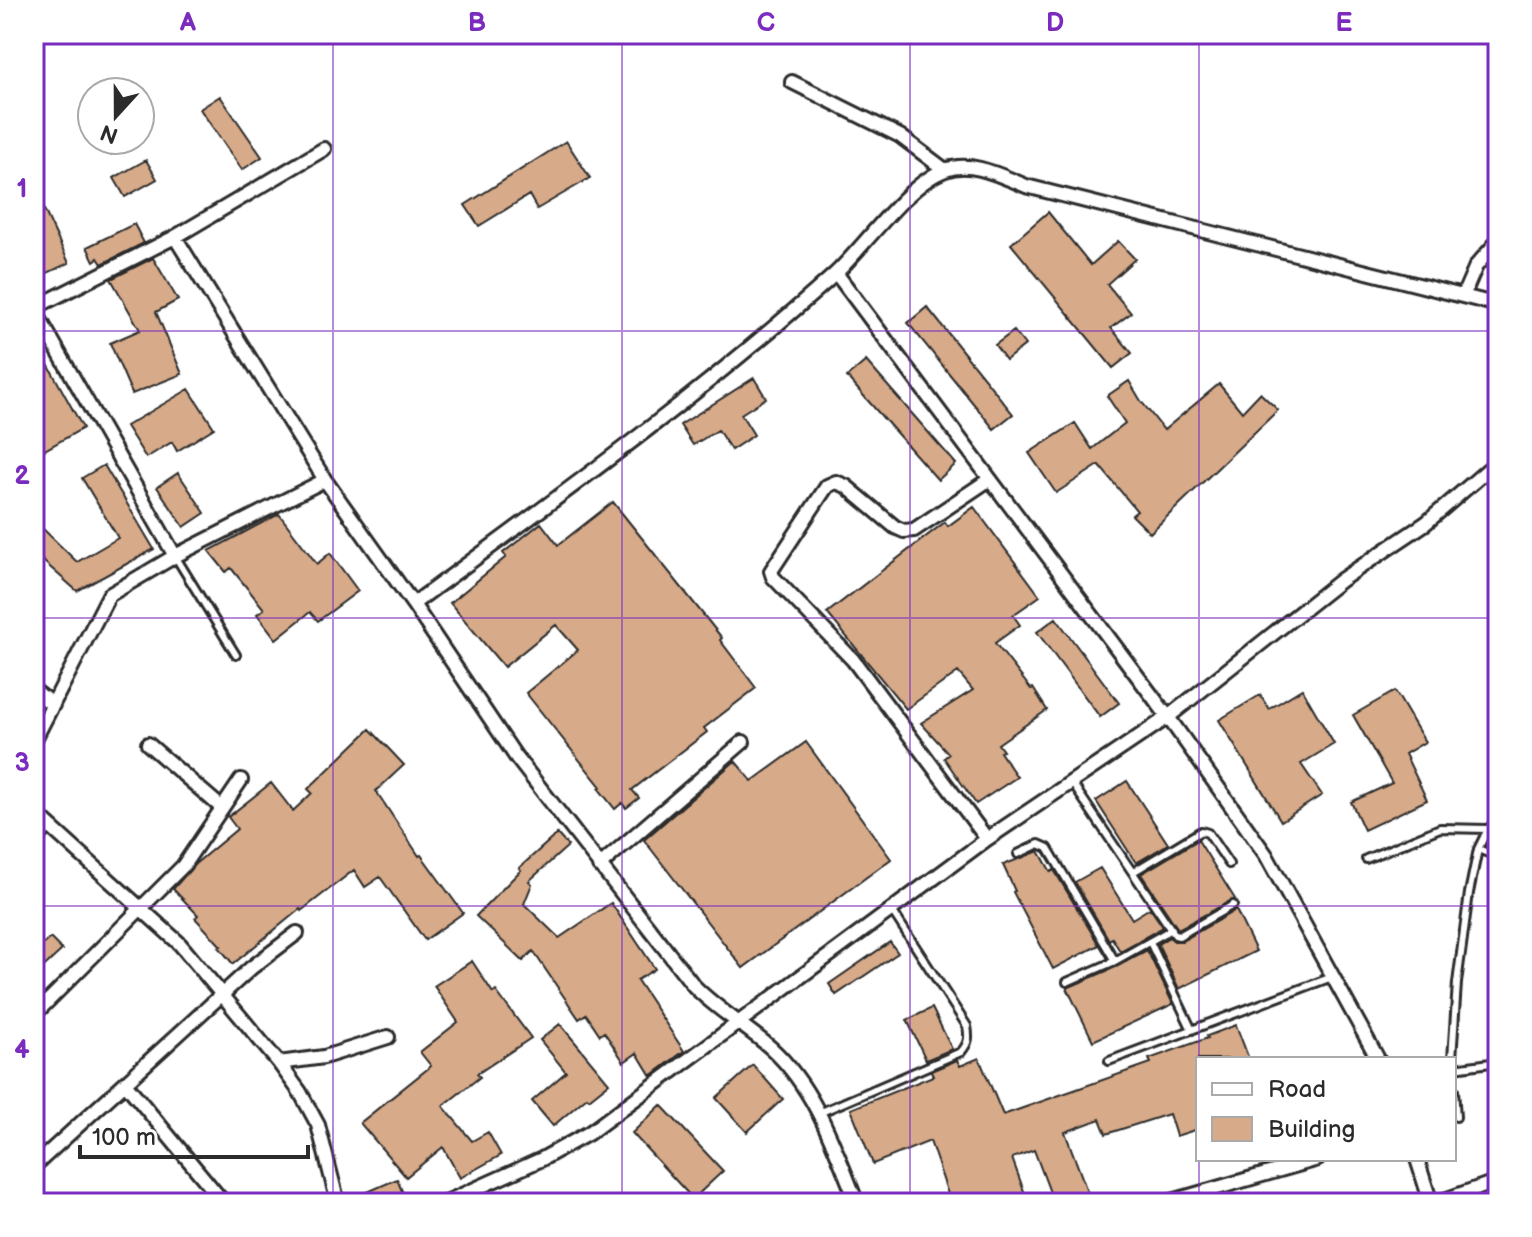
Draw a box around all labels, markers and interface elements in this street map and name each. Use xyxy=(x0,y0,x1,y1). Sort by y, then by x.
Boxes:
text: A xyxy=(179,8,196,39)
text: B xyxy=(468,8,486,39)
text: C xyxy=(757,8,775,39)
text: D xyxy=(1046,8,1064,39)
text: E xyxy=(1336,8,1353,39)
north arrow xyxy=(76,76,156,156)
text: N xyxy=(97,118,122,149)
text: 1 xyxy=(17,174,27,205)
text: 2 xyxy=(14,461,30,492)
text: 3 xyxy=(14,748,30,779)
text: 4 xyxy=(14,1035,30,1066)
legend xyxy=(1196,1057,1456,1161)
text: Road xyxy=(1268,1075,1326,1104)
scale bar xyxy=(80,1109,308,1159)
text: Building xyxy=(1268,1115,1355,1144)
text: 100 m xyxy=(92,1123,156,1152)

